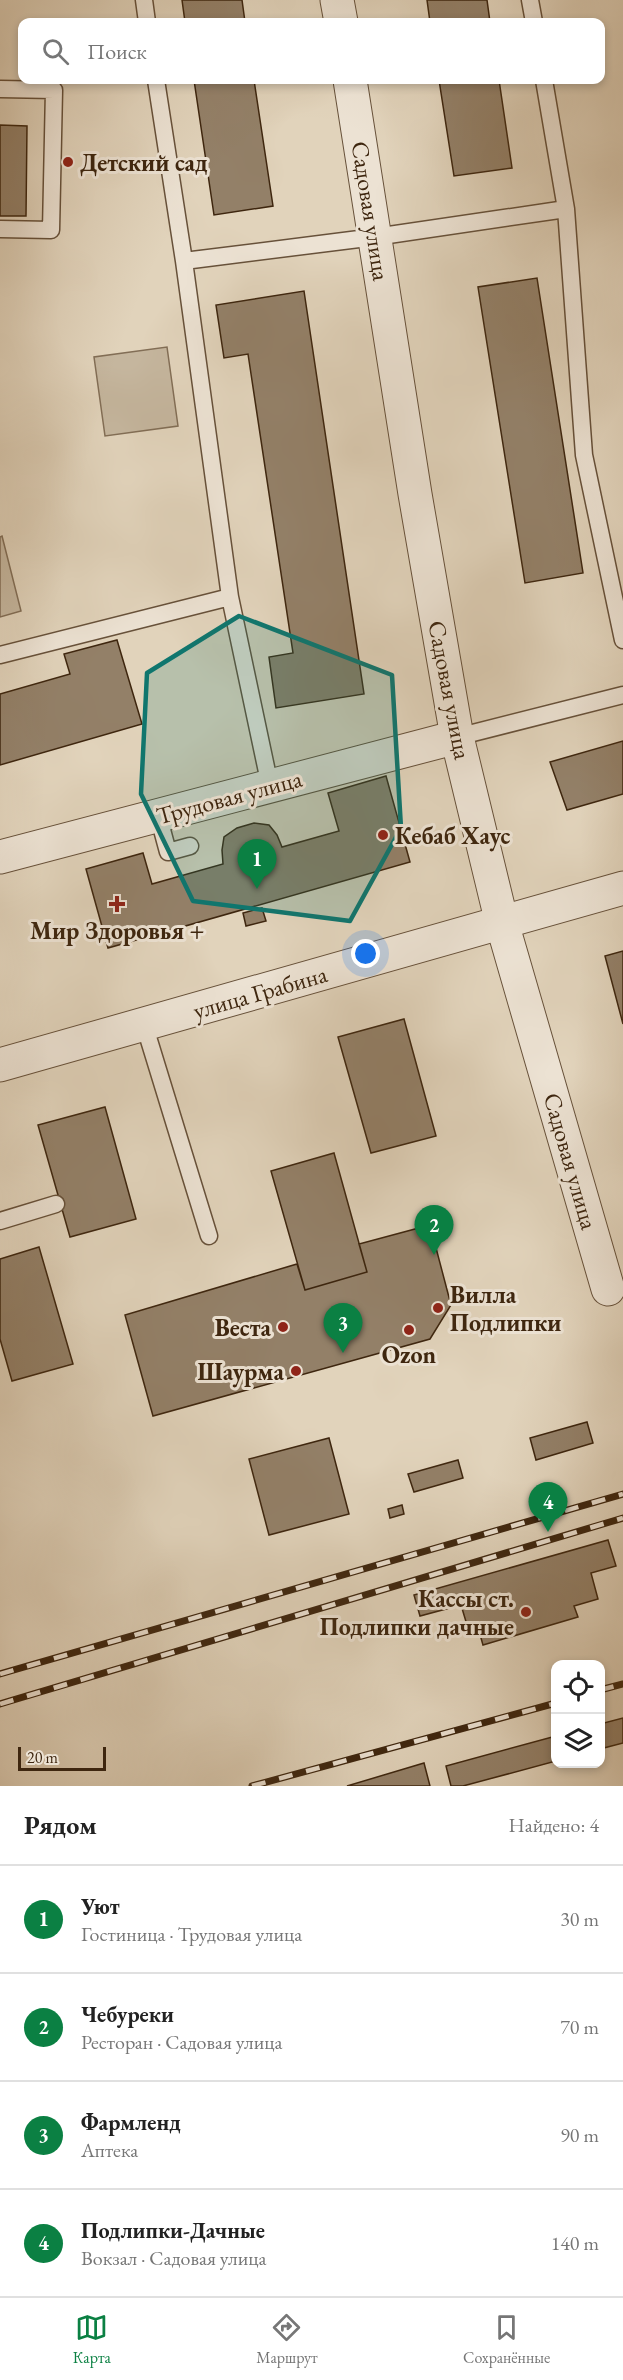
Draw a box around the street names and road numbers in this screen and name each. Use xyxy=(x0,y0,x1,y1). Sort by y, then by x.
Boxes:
street label: Садовая улица xyxy=(345,139,397,283)
street label: Садовая улица xyxy=(421,618,479,762)
street label: Трудовая улица xyxy=(153,763,306,831)
street label: улица Грабина xyxy=(189,958,331,1026)
street label: Садовая улица xyxy=(537,1089,605,1233)

